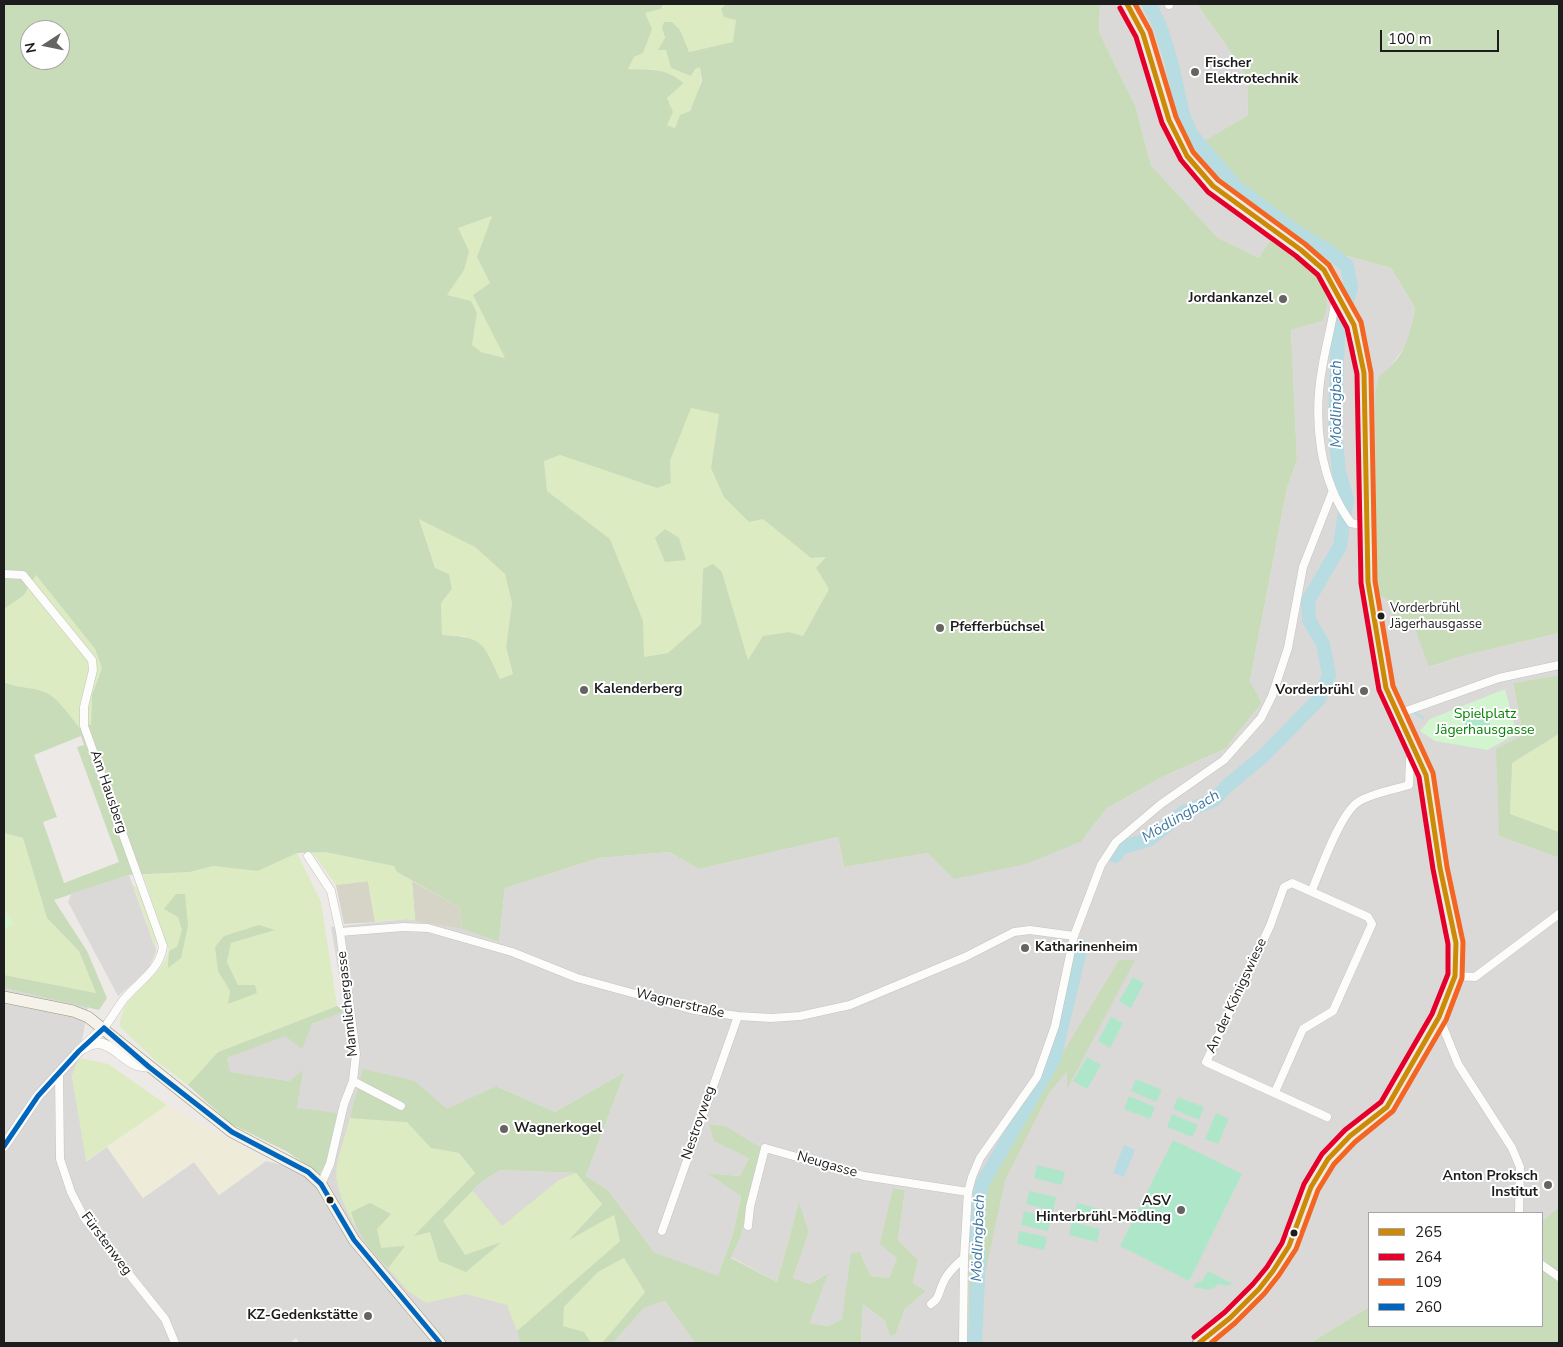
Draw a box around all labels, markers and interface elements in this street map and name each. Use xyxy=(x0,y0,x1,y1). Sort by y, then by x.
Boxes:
north arrow xyxy=(20,20,70,70)
scale bar xyxy=(1383,20,1502,52)
text: 100 m xyxy=(1388,29,1432,49)
text: N xyxy=(20,41,41,55)
place label: Fischer Elektrotechnik xyxy=(1205,56,1298,88)
marker: Fischer Elektrotechnik xyxy=(1189,66,1201,78)
place label: Jordankanzel xyxy=(1189,291,1273,307)
marker: Jordankanzel xyxy=(1277,293,1289,305)
water label: Mödlingbach xyxy=(1328,360,1346,448)
place label: Vorderbrühl Jägerhausgasse xyxy=(1390,601,1482,632)
marker: Vorderbrühl Jägerhausgasse xyxy=(1376,611,1386,621)
place label: Pfefferbüchsel xyxy=(950,620,1045,636)
marker: Pfefferbüchsel xyxy=(934,622,946,634)
place label: Kalenderberg xyxy=(594,682,682,698)
place label: Vorderbrühl xyxy=(1275,683,1354,699)
marker: Kalenderberg xyxy=(578,684,590,696)
marker: Vorderbrühl xyxy=(1358,685,1370,697)
park label: Spielplatz Jägerhausgasse xyxy=(1435,707,1535,740)
street label: Am Hausberg xyxy=(86,748,130,836)
water label: Mödlingbach xyxy=(1139,787,1223,847)
street label: An der Königswiese xyxy=(1203,936,1271,1056)
place label: Katharinenheim xyxy=(1035,940,1138,956)
marker: Katharinenheim xyxy=(1019,942,1031,954)
street label: Mannlichergasse xyxy=(334,950,362,1058)
street label: Wagnerstraße xyxy=(634,986,726,1022)
street label: Nestroyweg xyxy=(679,1084,719,1162)
place label: Wagnerkogel xyxy=(514,1121,602,1137)
marker: Wagnerkogel xyxy=(498,1123,510,1135)
street label: Neugasse xyxy=(795,1148,859,1182)
place label: Anton Proksch Institut xyxy=(1443,1169,1538,1202)
marker: Anton Proksch Institut xyxy=(1542,1179,1554,1191)
water label: Mödlingbach xyxy=(968,1194,990,1282)
place label: ASV Hinterbrühl-Mödling xyxy=(1036,1194,1171,1226)
unlabelled marker xyxy=(325,1195,335,1205)
marker: ASV Hinterbrühl-Mödling xyxy=(1175,1204,1187,1216)
street label: Fürstenweg xyxy=(77,1209,135,1279)
legend xyxy=(1368,1212,1543,1327)
text: 265 xyxy=(1415,1222,1442,1242)
unlabelled marker xyxy=(1289,1228,1299,1238)
text: 264 xyxy=(1415,1247,1442,1267)
text: 109 xyxy=(1415,1272,1442,1292)
text: 260 xyxy=(1415,1297,1442,1317)
place label: KZ-Gedenkstätte xyxy=(247,1308,358,1324)
marker: KZ-Gedenkstätte xyxy=(362,1310,374,1322)

